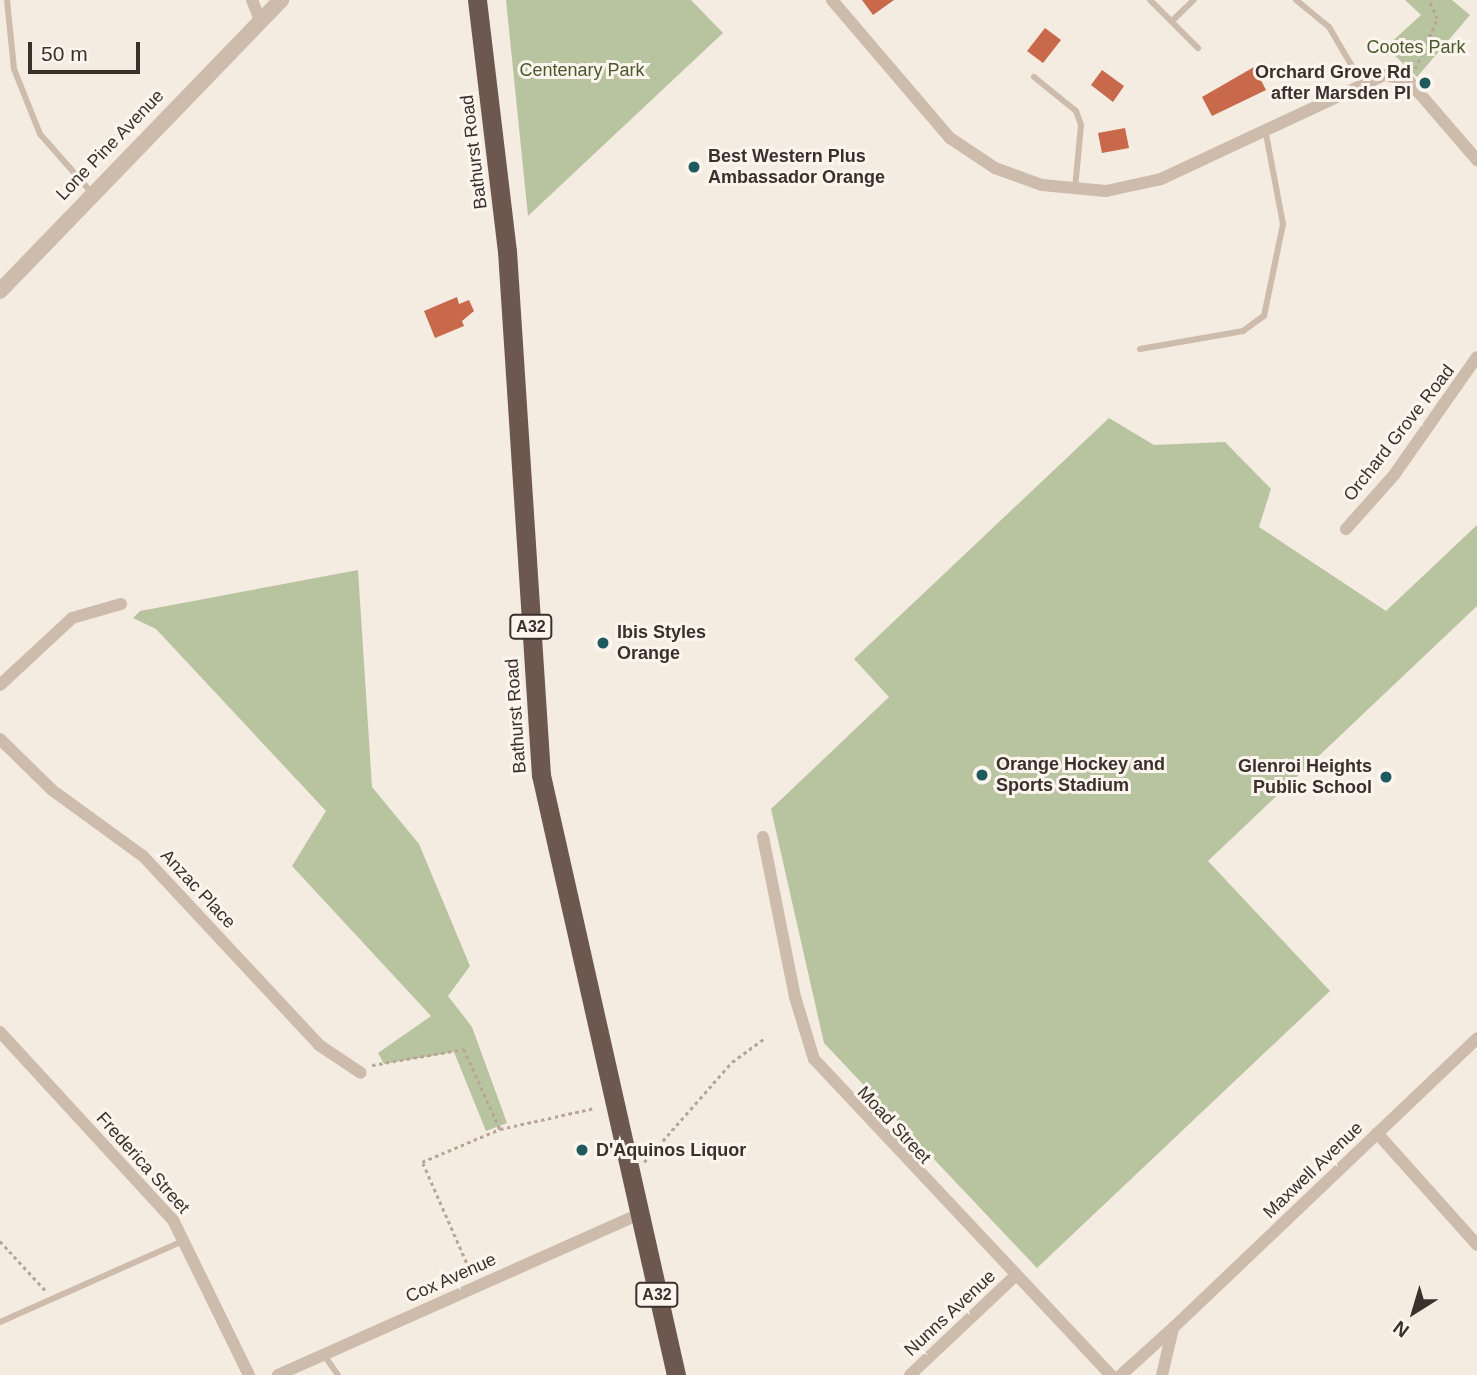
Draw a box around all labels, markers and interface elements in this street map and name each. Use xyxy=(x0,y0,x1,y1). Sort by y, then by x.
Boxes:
scale bar xyxy=(32,28,144,72)
park label: Cootes Park xyxy=(1366,36,1466,58)
text: 50 m xyxy=(41,42,88,65)
park label: Centenary Park xyxy=(519,59,645,81)
place label: Orchard Grove Rd after Marsden Pl xyxy=(1255,62,1411,104)
marker: Orchard Grove Rd after Marsden Pl xyxy=(1417,75,1433,91)
street label: Lone Pine Avenue xyxy=(51,85,169,205)
street label: Bathurst Road xyxy=(456,94,492,210)
place label: Best Western Plus Ambassador Orange xyxy=(708,146,885,188)
marker: Best Western Plus Ambassador Orange xyxy=(686,159,702,175)
street label: Orchard Grove Road xyxy=(1339,361,1459,505)
road number: A32 xyxy=(508,614,554,640)
place label: Ibis Styles Orange xyxy=(617,622,706,664)
marker: Ibis Styles Orange xyxy=(595,635,611,651)
street label: Bathurst Road xyxy=(501,658,531,774)
place label: Orange Hockey and Sports Stadium xyxy=(996,754,1165,796)
place label: Glenroi Heights Public School xyxy=(1238,756,1372,798)
marker: Orange Hockey and Sports Stadium xyxy=(974,767,990,783)
marker: Glenroi Heights Public School xyxy=(1378,769,1394,785)
street label: Anzac Place xyxy=(156,845,240,933)
street label: Moad Street xyxy=(853,1082,935,1168)
street label: Frederica Street xyxy=(92,1108,194,1218)
street label: Maxwell Avenue xyxy=(1258,1117,1368,1223)
place label: D'Aquinos Liquor xyxy=(596,1139,746,1161)
marker: D'Aquinos Liquor xyxy=(574,1142,590,1158)
street label: Cox Avenue xyxy=(402,1248,500,1308)
street label: Nunns Avenue xyxy=(900,1265,1000,1361)
north arrow xyxy=(1379,1277,1449,1347)
road number: A32 xyxy=(634,1282,680,1308)
text: N xyxy=(1389,1317,1413,1342)

